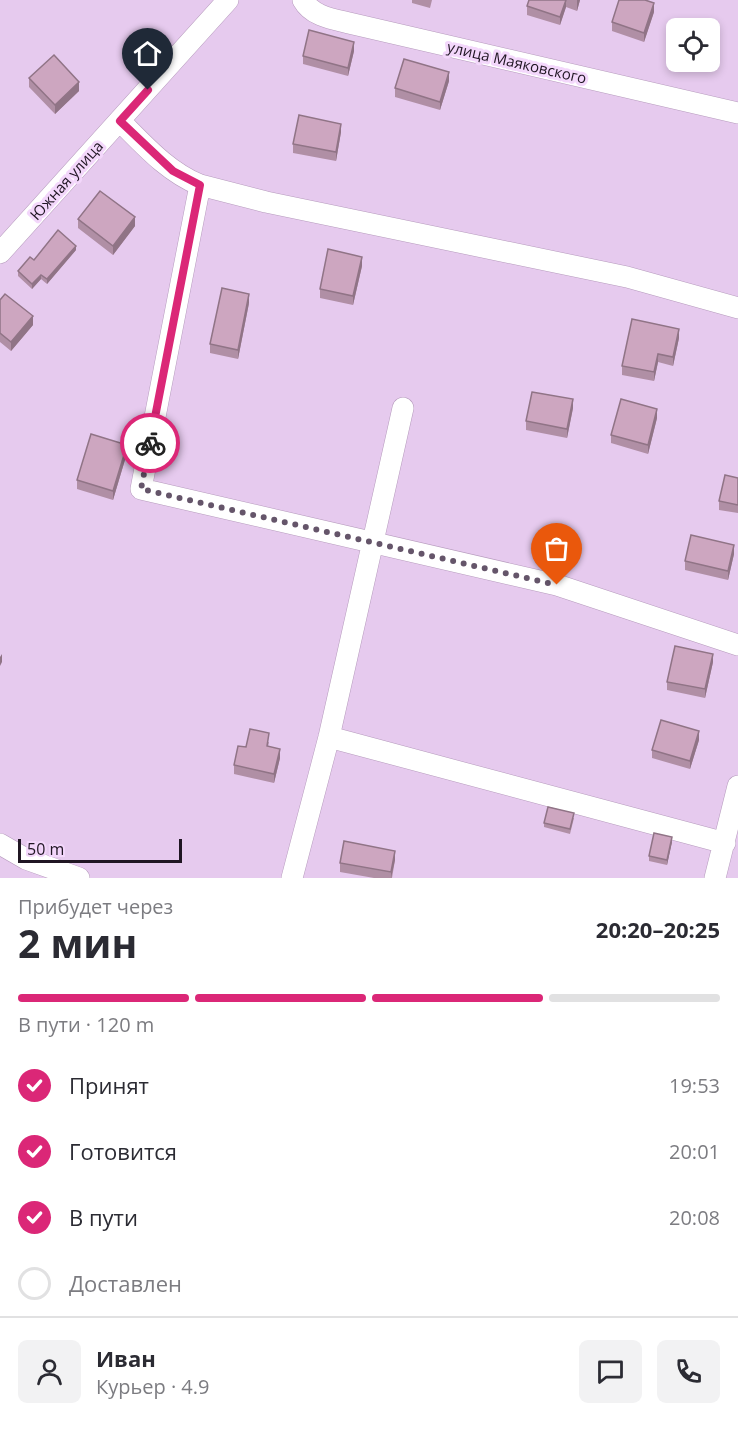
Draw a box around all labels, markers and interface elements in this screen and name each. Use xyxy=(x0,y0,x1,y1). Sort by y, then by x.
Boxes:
map controls xyxy=(666,18,720,72)
button: locate xyxy=(666,18,720,72)
pin xyxy=(122,28,173,90)
street label: улица Маяковского xyxy=(445,36,589,88)
icon: home xyxy=(131,37,164,70)
street label: Южная улица xyxy=(25,136,107,224)
courier xyxy=(120,413,180,473)
icon: bike xyxy=(134,427,167,460)
pin xyxy=(531,523,582,585)
icon: bag xyxy=(540,532,573,565)
scale bar xyxy=(18,836,182,864)
text: 50 m xyxy=(27,838,64,860)
text: Прибудет через xyxy=(18,893,173,920)
text: 20:20–20:25 xyxy=(596,914,720,944)
text: 2 мин xyxy=(18,916,137,969)
text: В пути · 120 m xyxy=(18,1011,154,1038)
icon: check xyxy=(18,1069,51,1102)
text: Принят xyxy=(69,1070,149,1100)
text: 19:53 xyxy=(669,1072,720,1099)
icon: check xyxy=(18,1135,51,1168)
text: Готовится xyxy=(69,1136,177,1166)
text: 20:01 xyxy=(669,1138,720,1165)
icon: check xyxy=(18,1201,51,1234)
text: В пути xyxy=(69,1202,138,1232)
text: 20:08 xyxy=(669,1204,720,1231)
text: Доставлен xyxy=(69,1268,182,1298)
button: person xyxy=(18,1340,81,1403)
button: chat xyxy=(579,1340,642,1403)
button: phone xyxy=(657,1340,720,1403)
text: Иван xyxy=(96,1343,156,1373)
text: Курьер · 4.9 xyxy=(96,1373,210,1400)

